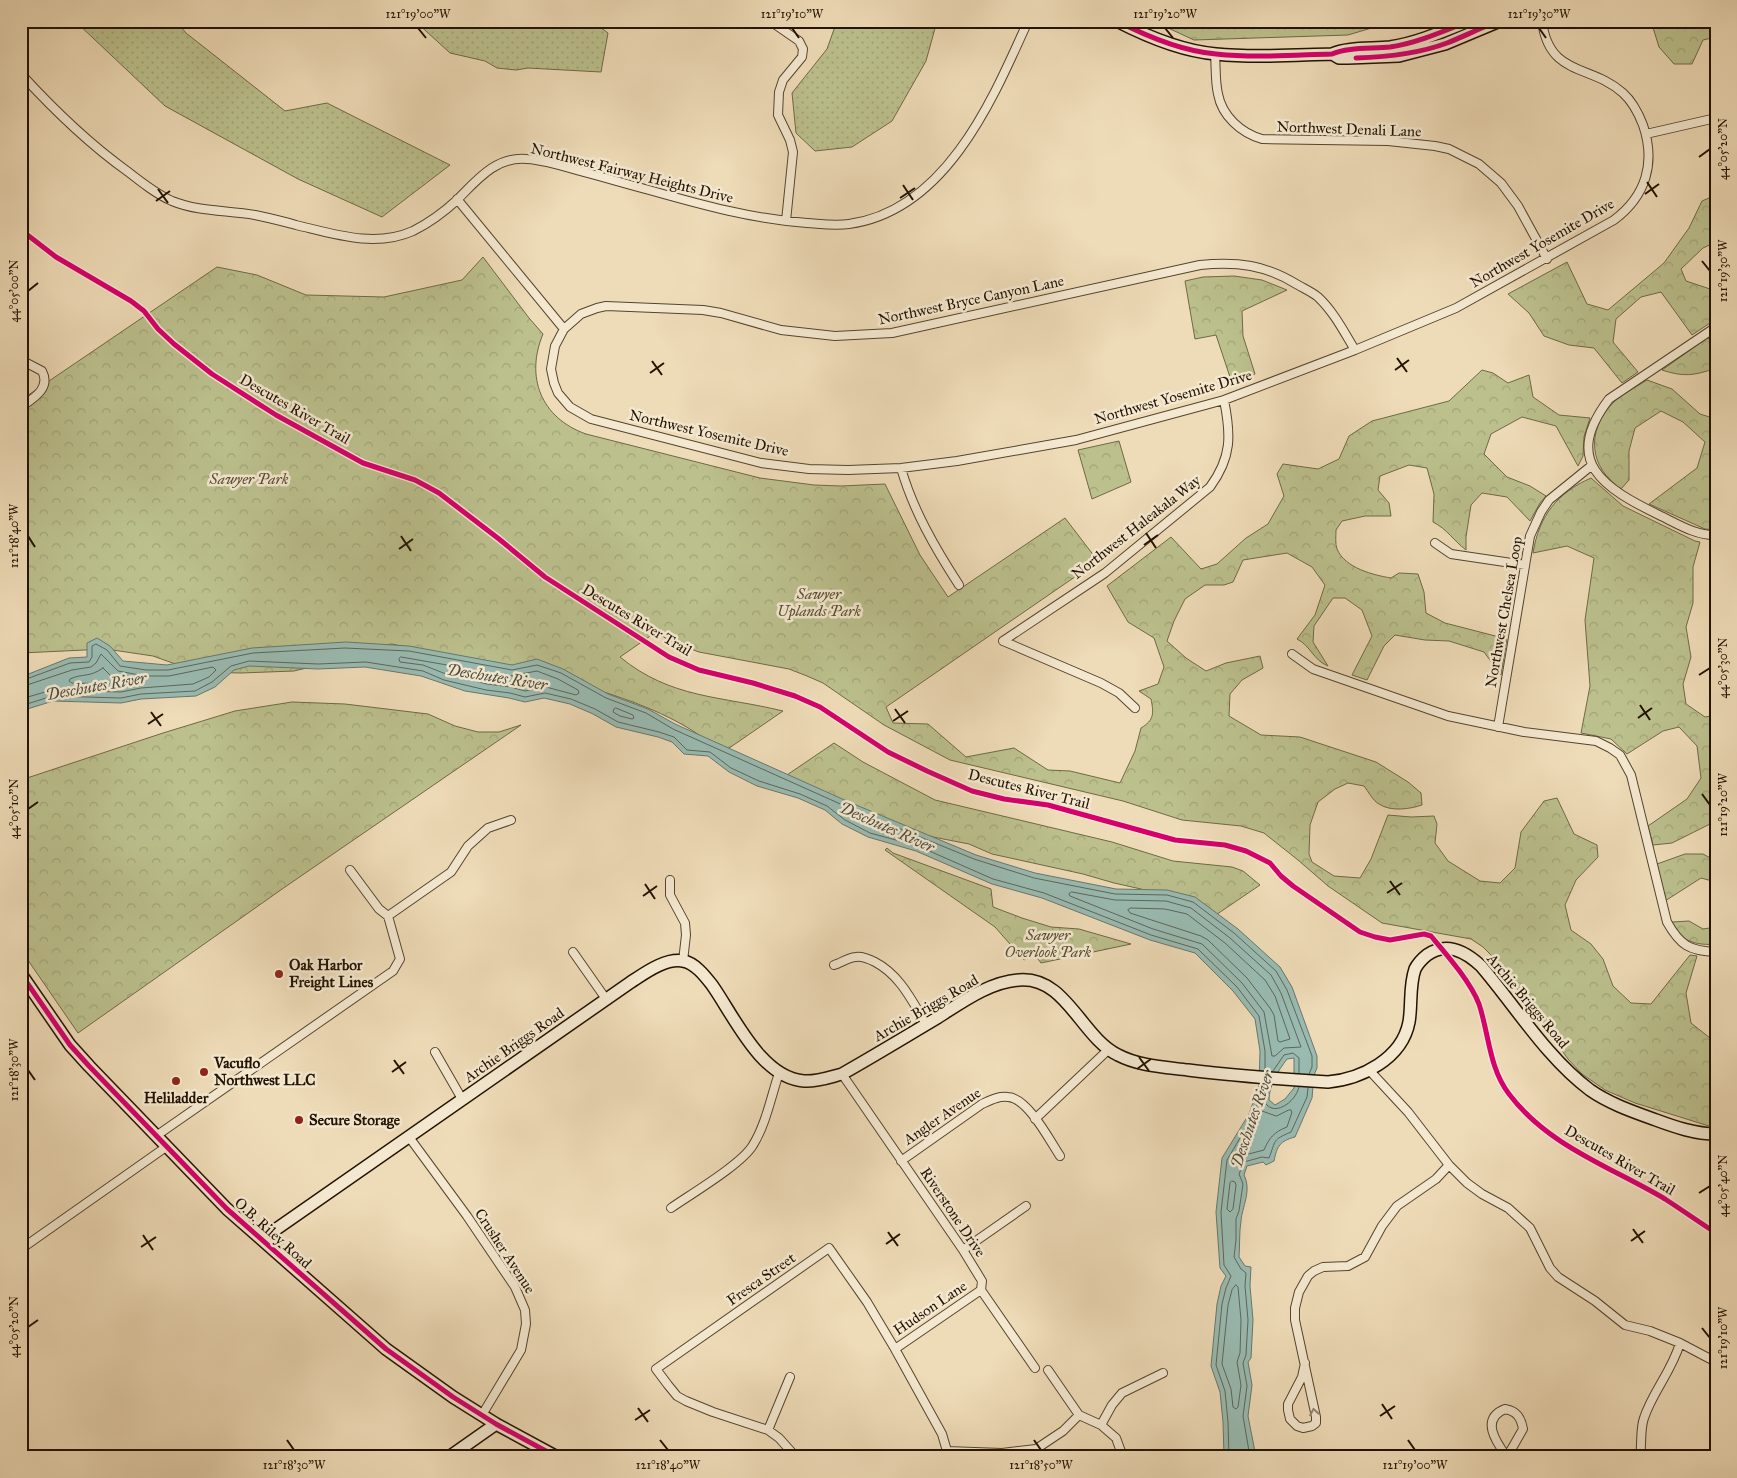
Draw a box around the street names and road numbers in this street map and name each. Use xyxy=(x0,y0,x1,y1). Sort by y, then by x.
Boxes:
street label: Northwest Denali Lane xyxy=(1276,117,1422,141)
street label: Northwest Fairway Heights Drive xyxy=(529,139,735,207)
street label: Northwest Yosemite Drive xyxy=(1467,194,1617,292)
street label: Northwest Bryce Canyon Lane xyxy=(876,271,1066,329)
street label: Northwest Yosemite Drive xyxy=(1092,366,1254,428)
street label: Descutes River Trail xyxy=(236,370,354,448)
street label: Northwest Yosemite Drive xyxy=(627,406,791,460)
street label: Northwest Haleakala Way xyxy=(1068,470,1205,583)
street label: Northwest Chelsea Loop xyxy=(1482,535,1526,689)
street label: Descutes River Trail xyxy=(579,580,696,660)
street label: Descutes River Trail xyxy=(966,765,1093,813)
street label: Archie Briggs Road xyxy=(1482,949,1573,1052)
street label: Archie Briggs Road xyxy=(869,970,982,1046)
street label: Archie Briggs Road xyxy=(460,1003,568,1087)
street label: Angler Avenue xyxy=(899,1084,984,1149)
street label: Descutes River Trail xyxy=(1561,1121,1679,1199)
street label: Riverstone Drive xyxy=(916,1164,990,1260)
street label: O.B. Riley Road xyxy=(231,1194,316,1273)
street label: Crusher Avenue xyxy=(471,1205,539,1297)
street label: Fresca Street xyxy=(723,1248,799,1309)
street label: Hudson Lane xyxy=(890,1277,970,1339)

